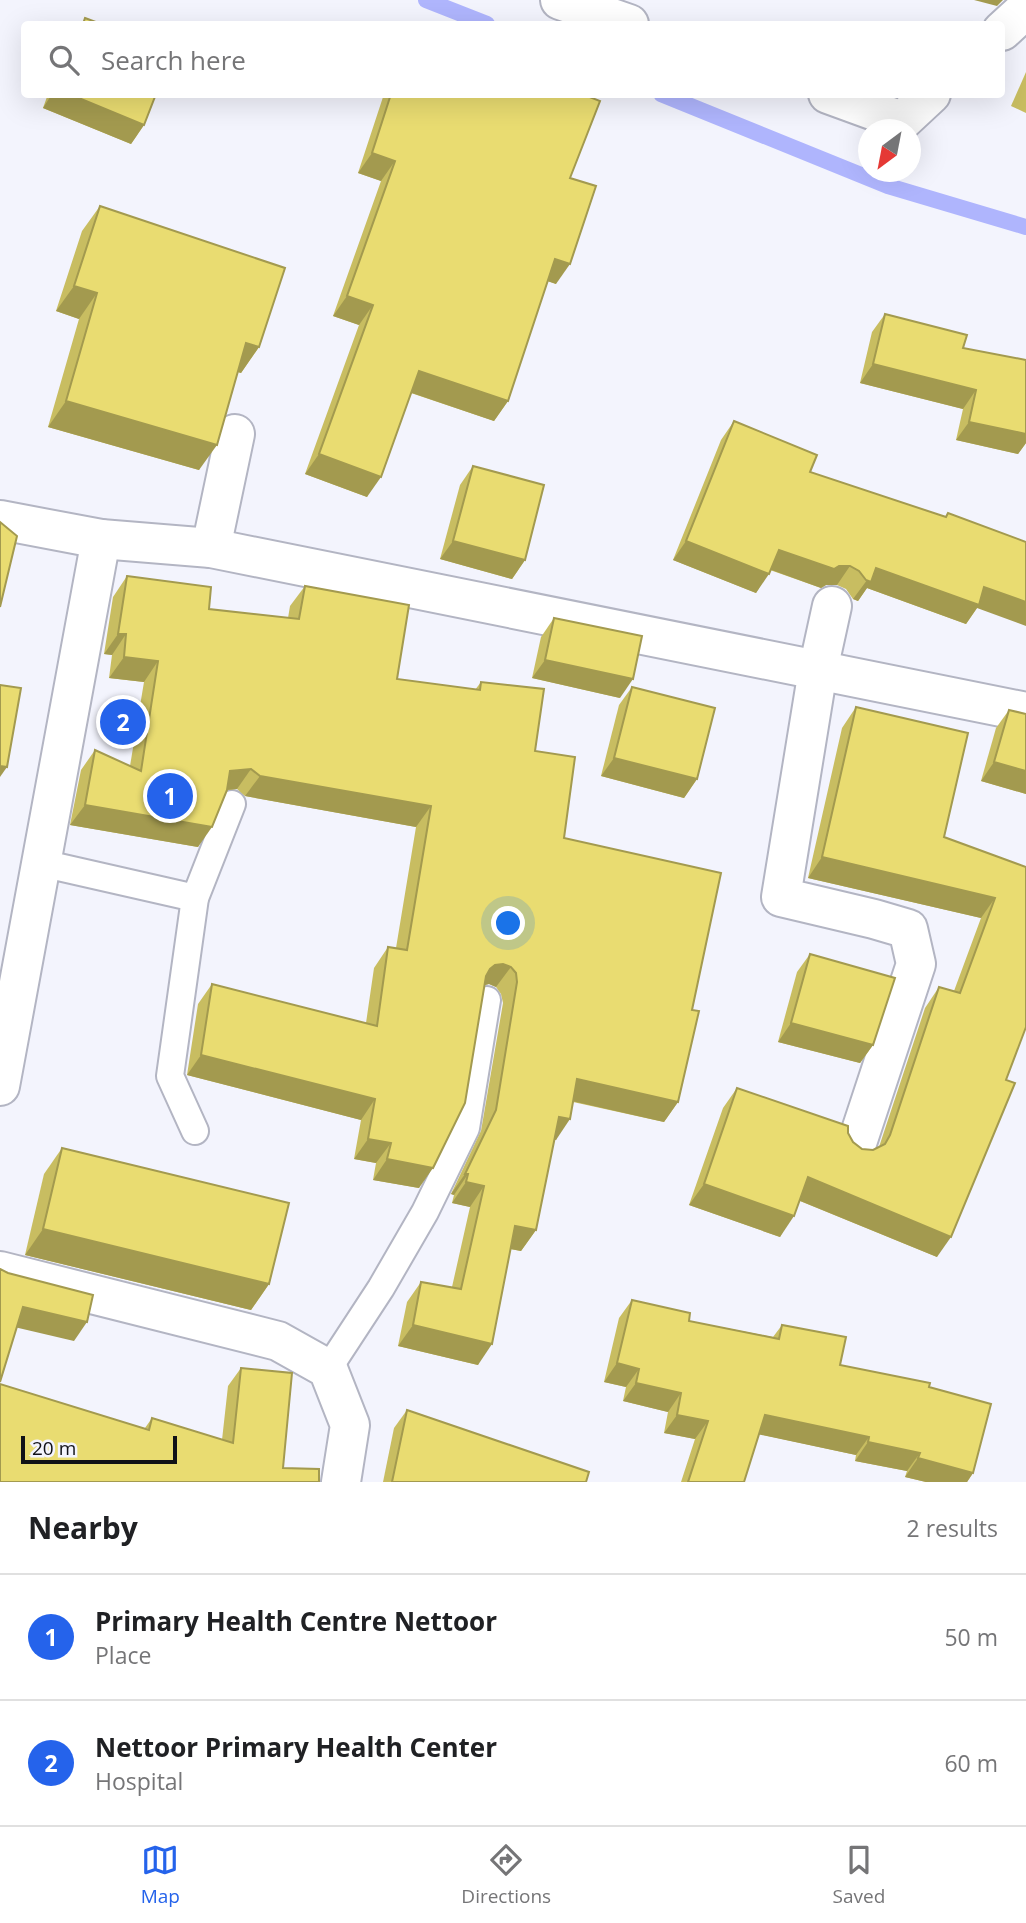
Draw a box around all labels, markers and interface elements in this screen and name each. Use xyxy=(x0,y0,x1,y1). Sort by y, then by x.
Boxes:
search box xyxy=(21,21,1005,98)
icon: search xyxy=(45,41,83,79)
text: Search here xyxy=(101,42,246,78)
north arrow xyxy=(858,119,921,182)
pin: 2 xyxy=(100,696,146,748)
pin: 1 xyxy=(147,770,193,822)
your location xyxy=(491,906,525,940)
scale bar xyxy=(21,1433,177,1465)
text: 20 m xyxy=(32,1435,76,1461)
text: Nearby xyxy=(28,1507,138,1548)
text: 2 results xyxy=(907,1512,998,1544)
text: Primary Health Centre Nettoor xyxy=(95,1603,497,1639)
text: 1 xyxy=(44,1621,58,1653)
text: 50 m xyxy=(944,1621,998,1653)
text: Place xyxy=(95,1639,151,1671)
text: Nettoor Primary Health Center xyxy=(95,1729,497,1765)
text: 2 xyxy=(44,1747,58,1779)
text: 60 m xyxy=(944,1747,998,1779)
text: Hospital xyxy=(95,1765,183,1797)
tab: Map xyxy=(141,1841,180,1909)
tab: Directions xyxy=(461,1841,551,1909)
tab: Saved xyxy=(833,1841,885,1909)

